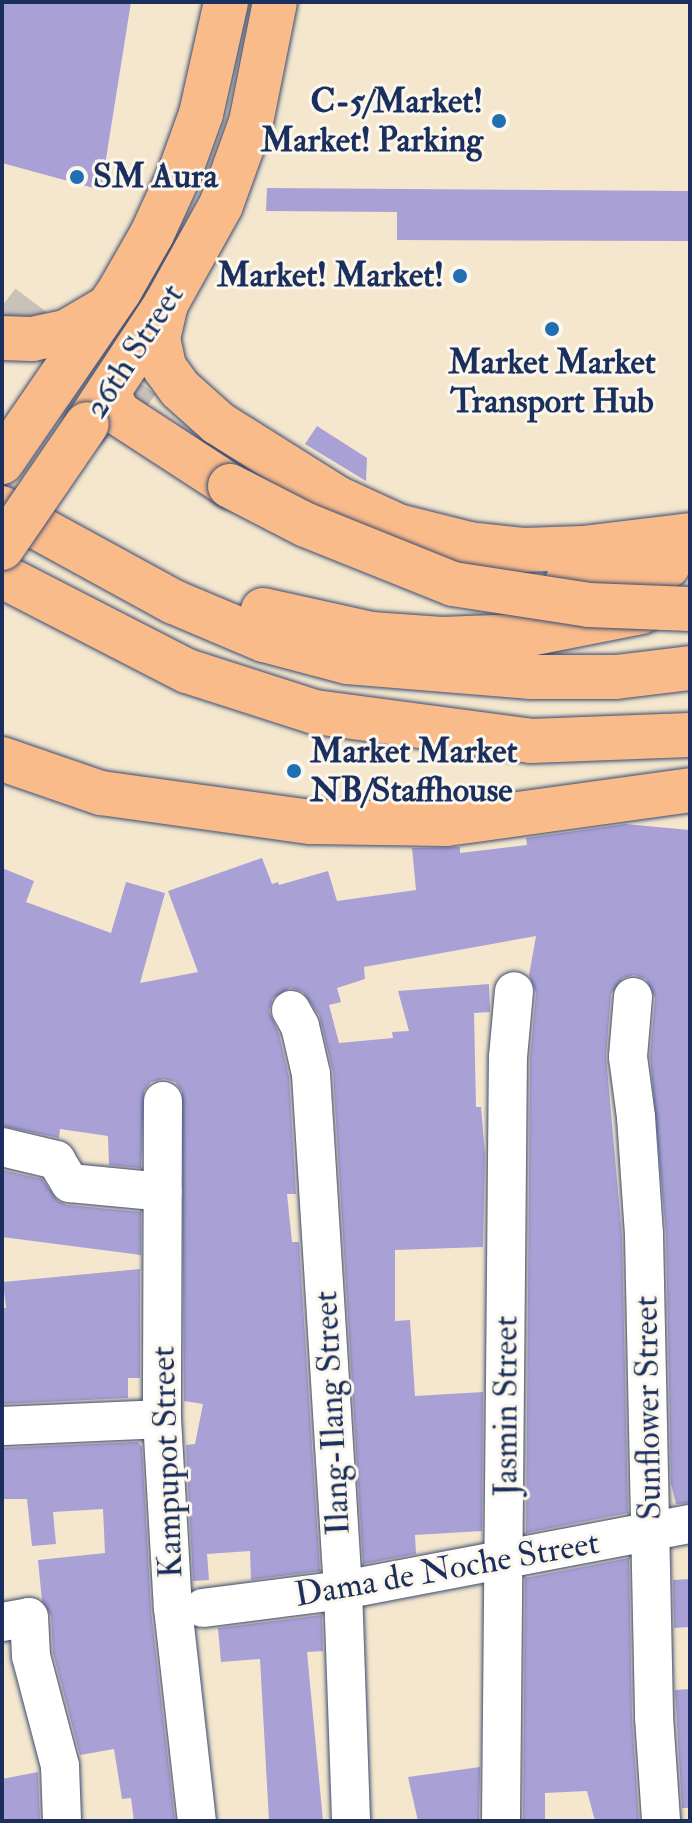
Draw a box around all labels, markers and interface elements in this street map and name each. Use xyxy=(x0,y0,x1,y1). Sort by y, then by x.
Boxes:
place label: C-5/Market! Market! Parking xyxy=(261,81,483,160)
marker: C-5/Market! Market! Parking xyxy=(490,112,508,130)
place label: SM Aura xyxy=(93,157,218,197)
marker: SM Aura xyxy=(68,168,86,186)
place label: Market! Market! xyxy=(217,256,444,296)
marker: Market! Market! xyxy=(451,267,469,285)
street label: 26th Street xyxy=(75,276,193,426)
marker: Market Market Transport Hub xyxy=(543,320,561,338)
place label: Market Market Transport Hub xyxy=(448,342,656,422)
place label: Market Market NB/Staffhouse xyxy=(310,731,518,810)
marker: Market Market NB/Staffhouse xyxy=(285,762,303,780)
street label: Ilang-Ilang Street xyxy=(305,1290,359,1536)
street label: Sunflower Street xyxy=(626,1295,670,1521)
street label: Jasmin Street xyxy=(486,1316,526,1496)
street label: Kampupot Street xyxy=(143,1345,191,1579)
street label: Dama de Noche Street xyxy=(292,1522,602,1616)

